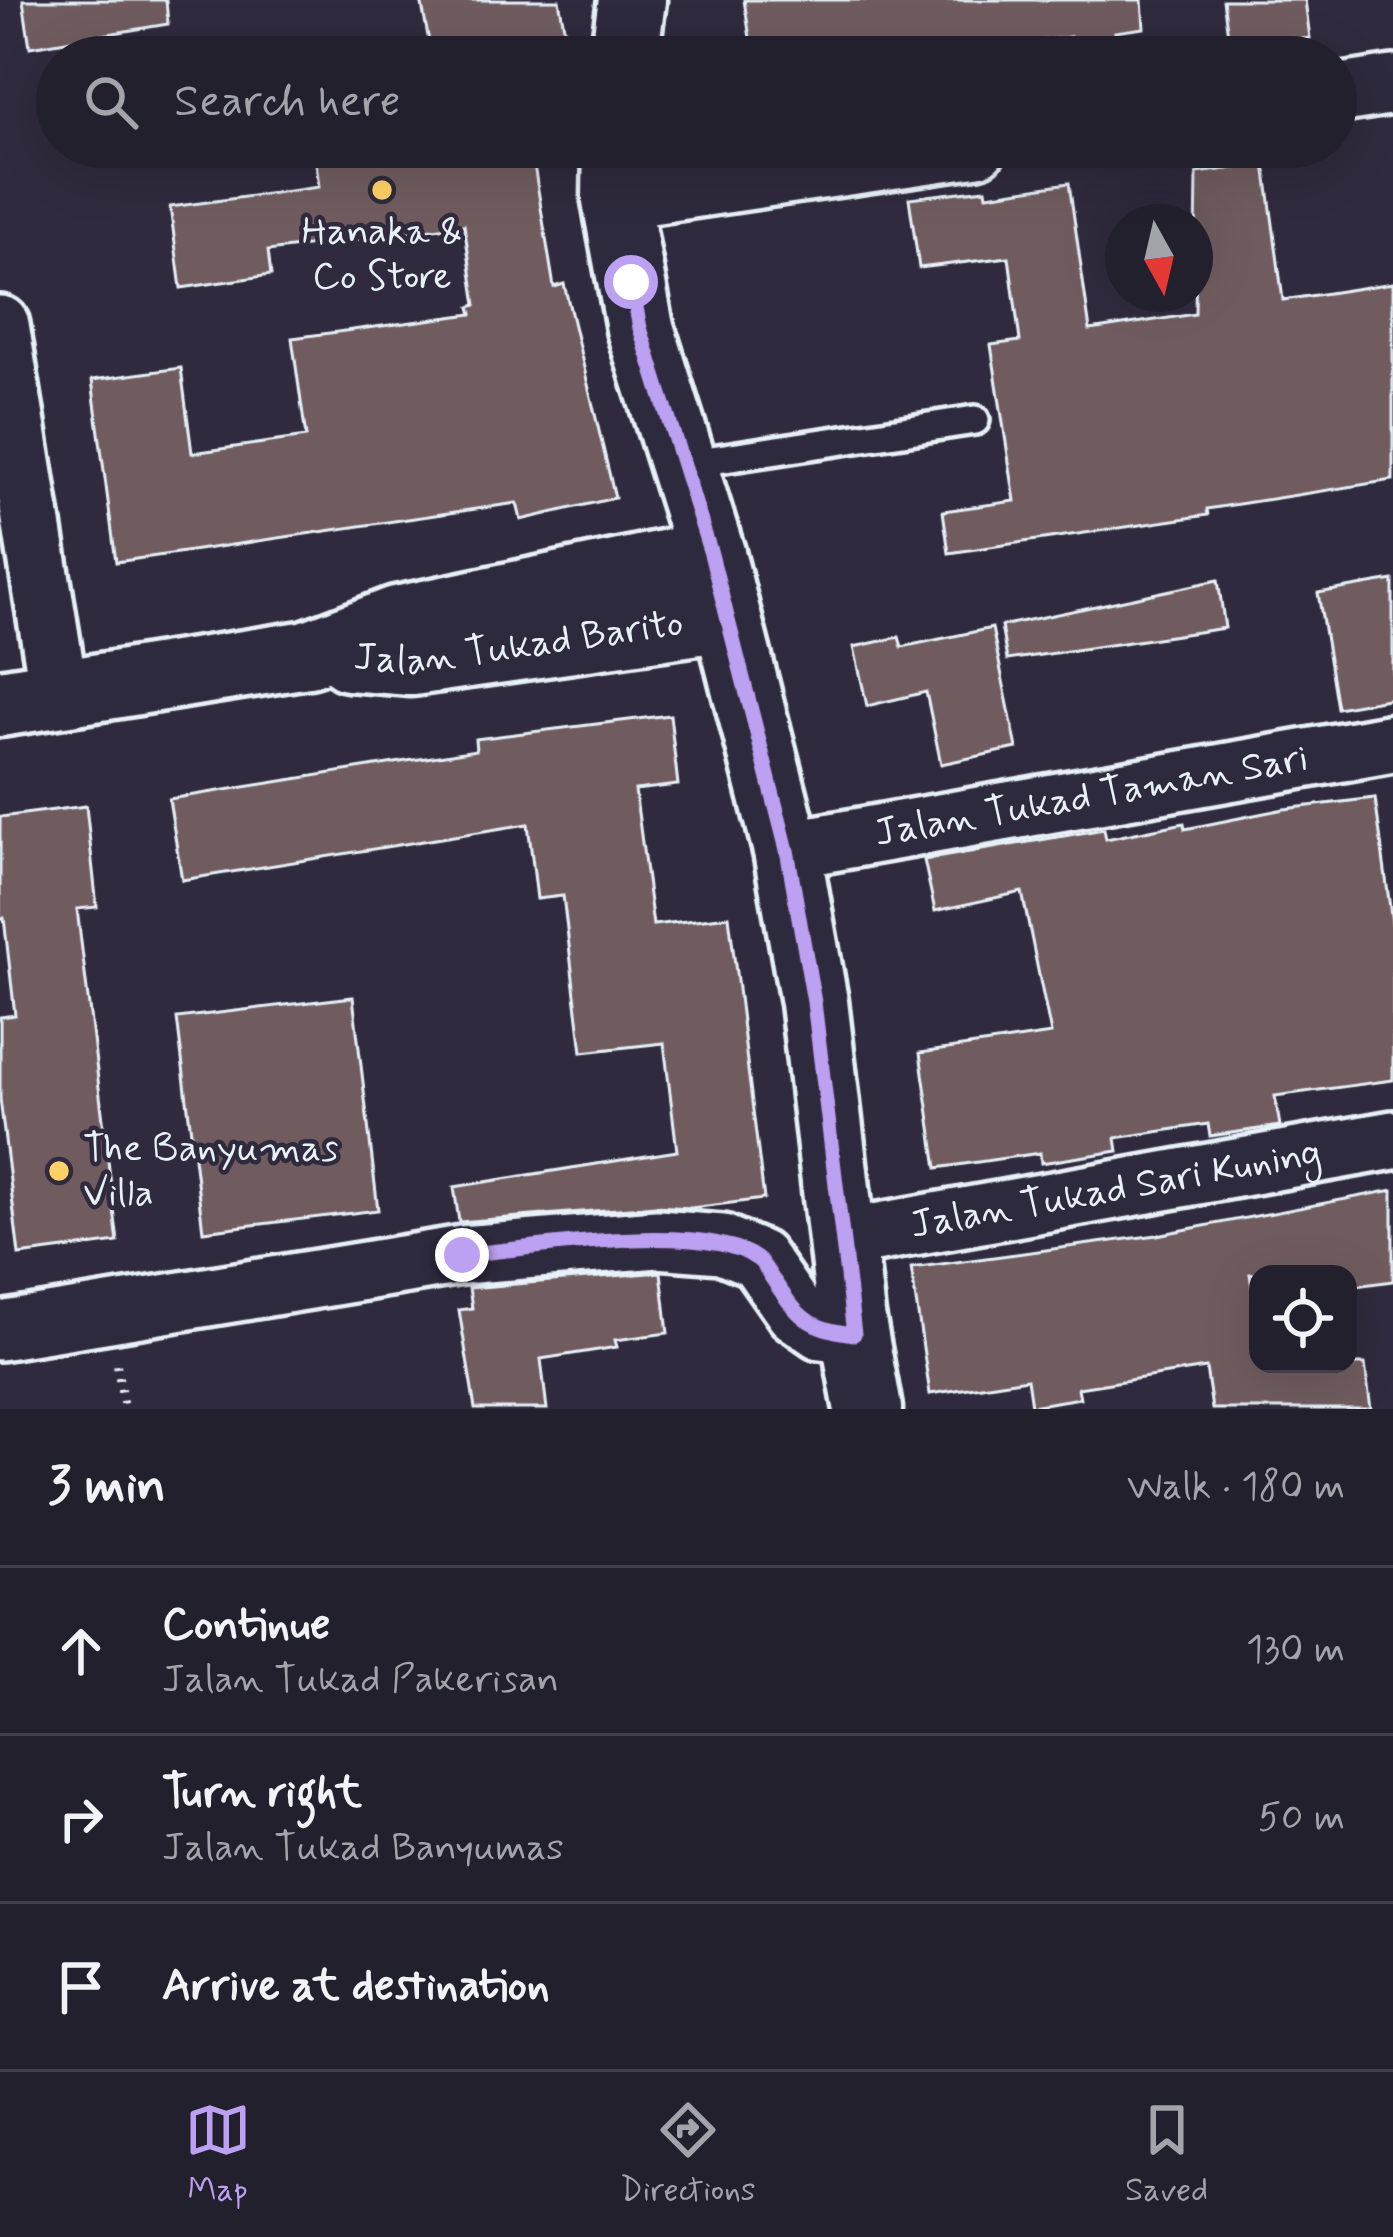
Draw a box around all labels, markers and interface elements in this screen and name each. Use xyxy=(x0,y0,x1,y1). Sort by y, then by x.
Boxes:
search box xyxy=(36,36,1357,168)
icon: search xyxy=(78,69,144,135)
text: Search here xyxy=(174,73,401,132)
marker: Hanaka & Co Store xyxy=(369,177,395,203)
north arrow xyxy=(1105,204,1213,312)
place label: Hanaka & Co Store xyxy=(301,207,463,303)
route start xyxy=(604,255,658,309)
street label: Jalan Tukad Barito xyxy=(352,598,687,688)
street label: Jalan Tukad Taman Sari xyxy=(871,733,1312,860)
place label: The Banyumas Villa xyxy=(83,1124,339,1220)
street label: Jalan Tukad Sari Kuning xyxy=(906,1128,1326,1252)
marker: The Banyumas Villa xyxy=(46,1158,72,1184)
route end xyxy=(435,1228,489,1282)
map controls xyxy=(1249,1265,1357,1373)
button: locate xyxy=(1249,1265,1357,1373)
text: 3 min xyxy=(48,1454,166,1520)
text: Walk · 180 m xyxy=(1127,1462,1345,1513)
text: Continue xyxy=(162,1596,330,1655)
icon: ahead xyxy=(48,1618,114,1684)
text: 130 m xyxy=(1246,1625,1345,1676)
text: Jalan Tukad Pakerisan xyxy=(162,1655,559,1706)
text: Turn right xyxy=(162,1764,362,1823)
icon: right xyxy=(48,1786,114,1852)
text: 50 m xyxy=(1258,1793,1345,1844)
text: Jalan Tukad Banyumas xyxy=(162,1823,564,1874)
icon: arrive xyxy=(48,1954,114,2020)
text: Arrive at destination xyxy=(162,1957,550,2016)
tab: Map xyxy=(185,2097,251,2213)
tab: Directions xyxy=(620,2097,756,2213)
tab: Saved xyxy=(1125,2097,1208,2213)

